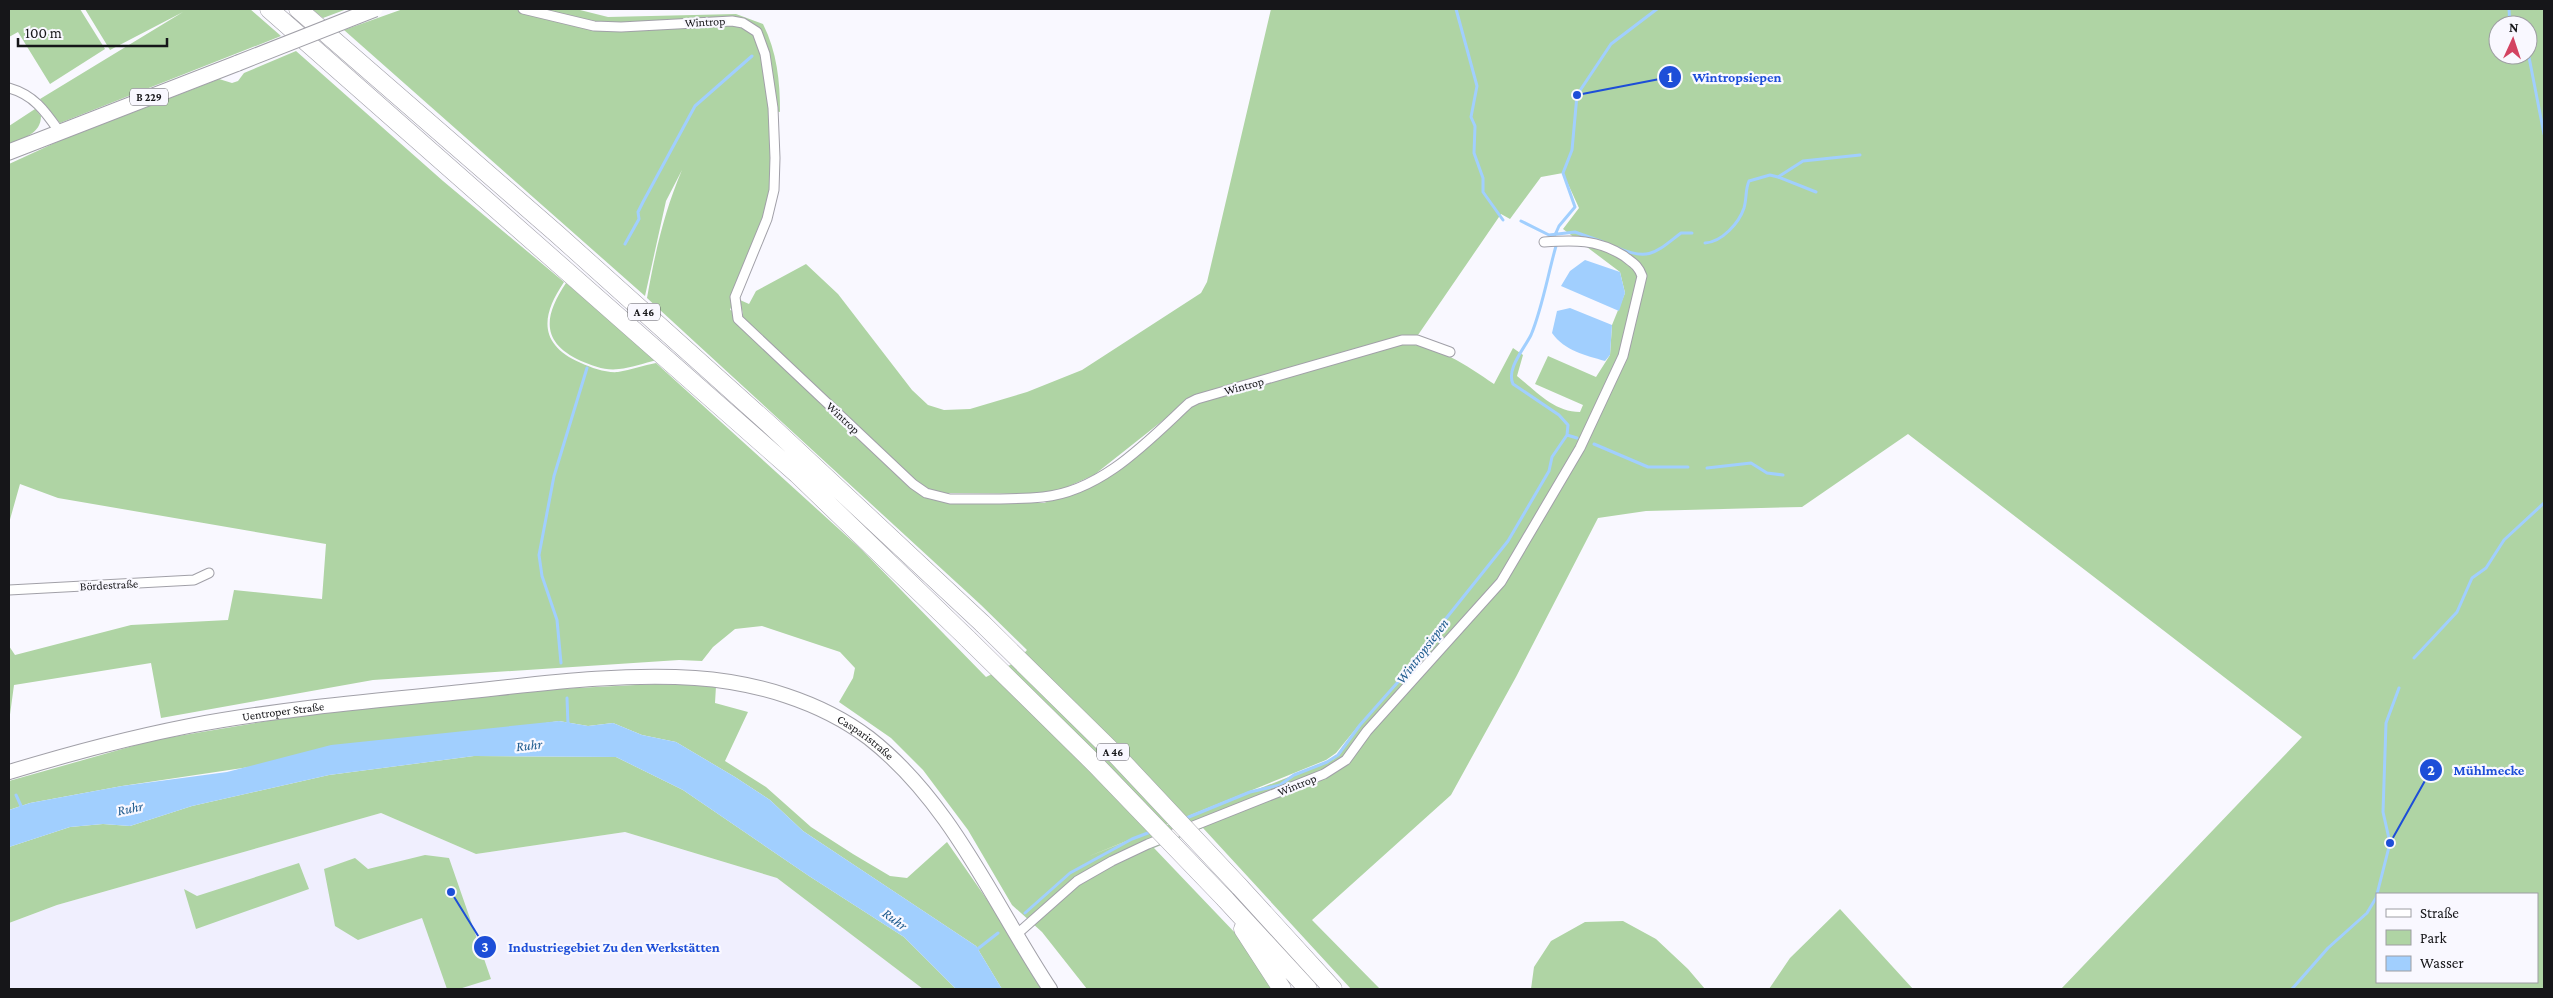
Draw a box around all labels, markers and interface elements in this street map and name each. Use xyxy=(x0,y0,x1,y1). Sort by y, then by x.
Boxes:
street label: Wintrop xyxy=(684,14,726,30)
scale bar xyxy=(18,15,166,47)
north arrow xyxy=(2488,15,2538,65)
text: N xyxy=(2508,19,2519,35)
text: 100 m xyxy=(25,25,62,41)
callout: Wintropsiepen xyxy=(1658,63,1792,92)
text: 1 xyxy=(1667,69,1673,85)
text: Wintropsiepen xyxy=(1692,69,1781,85)
road number: B 229 xyxy=(130,88,168,105)
road number: A 46 xyxy=(628,304,660,320)
street label: Wintrop xyxy=(1223,374,1265,398)
street label: Wintrop xyxy=(823,399,863,437)
street label: Bördestraße xyxy=(80,576,138,594)
water label: Wintropsiepen xyxy=(1392,615,1452,687)
street label: Uentroper Straße xyxy=(241,699,325,724)
street label: Casparistraße xyxy=(835,712,897,763)
water label: Ruhr xyxy=(515,736,544,754)
road number: A 46 xyxy=(1097,744,1129,760)
callout: Mühlmecke xyxy=(2418,756,2534,785)
text: 2 xyxy=(2427,762,2435,778)
text: Mühlmecke xyxy=(2454,762,2525,778)
street label: Wintrop xyxy=(1276,771,1318,799)
water label: Ruhr xyxy=(116,797,146,819)
legend xyxy=(2376,893,2538,983)
water label: Ruhr xyxy=(880,905,911,934)
text: Straße xyxy=(2420,905,2459,921)
text: Park xyxy=(2420,930,2447,946)
callout: Industriegebiet Zu den Werkstätten xyxy=(473,933,730,962)
text: 3 xyxy=(481,939,489,955)
text: Industriegebiet Zu den Werkstätten xyxy=(508,939,720,955)
text: Wasser xyxy=(2420,955,2464,971)

